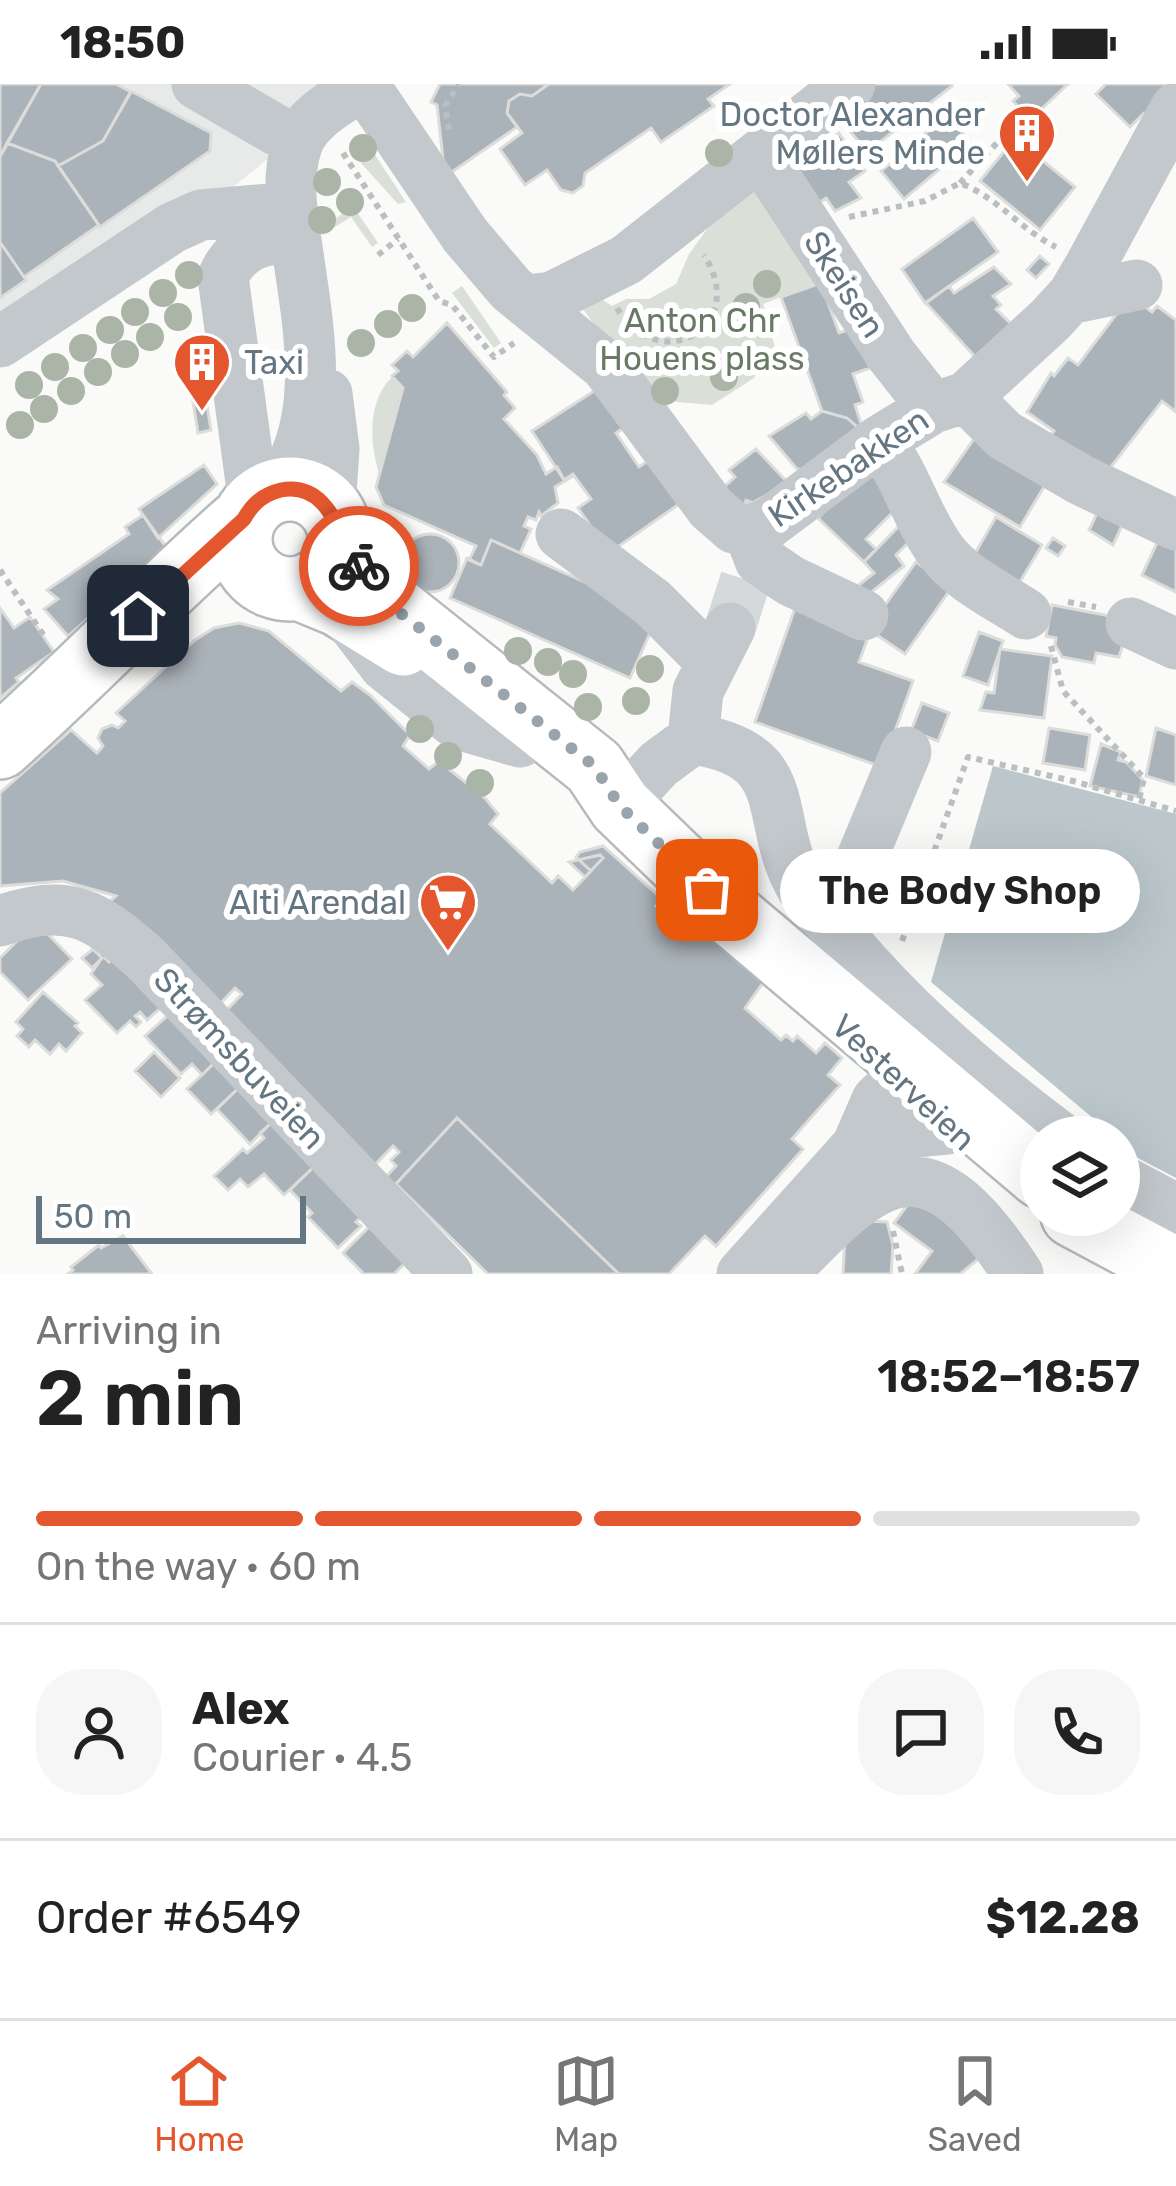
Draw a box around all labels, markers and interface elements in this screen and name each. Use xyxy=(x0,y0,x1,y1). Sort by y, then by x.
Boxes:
text: 18:50 xyxy=(60,16,186,69)
place label: Doctor Alexander Møllers Minde xyxy=(720,95,985,172)
building icon: Doctor Alexander Møllers Minde xyxy=(996,102,1058,184)
street label: Skeisen xyxy=(796,224,893,345)
park label: Anton Chr Houens plass xyxy=(599,301,805,378)
building icon: Taxi xyxy=(171,331,233,413)
place label: Taxi xyxy=(244,343,304,382)
street label: Kirkebakken xyxy=(761,400,936,535)
courier xyxy=(299,506,419,626)
icon: bike xyxy=(326,533,392,599)
pin xyxy=(87,565,189,667)
icon: home xyxy=(105,583,171,649)
pin xyxy=(656,839,758,941)
callout: The Body Shop xyxy=(779,848,1139,932)
icon: bag xyxy=(674,857,740,923)
text: The Body Shop xyxy=(818,868,1102,914)
supermarket icon: Alti Arendal xyxy=(417,871,479,953)
place label: Alti Arendal xyxy=(229,883,406,922)
street label: Strømsbuveien xyxy=(146,960,333,1157)
street label: Vesterveien xyxy=(824,1006,983,1159)
map controls xyxy=(1020,1116,1140,1236)
button: layers xyxy=(1020,1116,1140,1236)
scale bar xyxy=(36,1190,306,1243)
text: 50 m xyxy=(54,1197,132,1236)
text: Arriving in xyxy=(36,1308,222,1354)
text: 18:52–18:57 xyxy=(877,1350,1140,1403)
text: 2 min xyxy=(36,1352,244,1445)
text: On the way · 60 m xyxy=(36,1544,361,1590)
button: person xyxy=(36,1669,162,1795)
button: chat xyxy=(858,1669,984,1795)
button: phone xyxy=(1014,1669,1140,1795)
text: Alex xyxy=(192,1682,290,1735)
text: Courier · 4.5 xyxy=(192,1735,412,1781)
text: Order #6549 xyxy=(36,1891,302,1944)
text: $12.28 xyxy=(986,1891,1140,1944)
tab: Home xyxy=(154,2048,245,2159)
tab: Map xyxy=(553,2048,619,2159)
tab: Saved xyxy=(928,2048,1022,2159)

